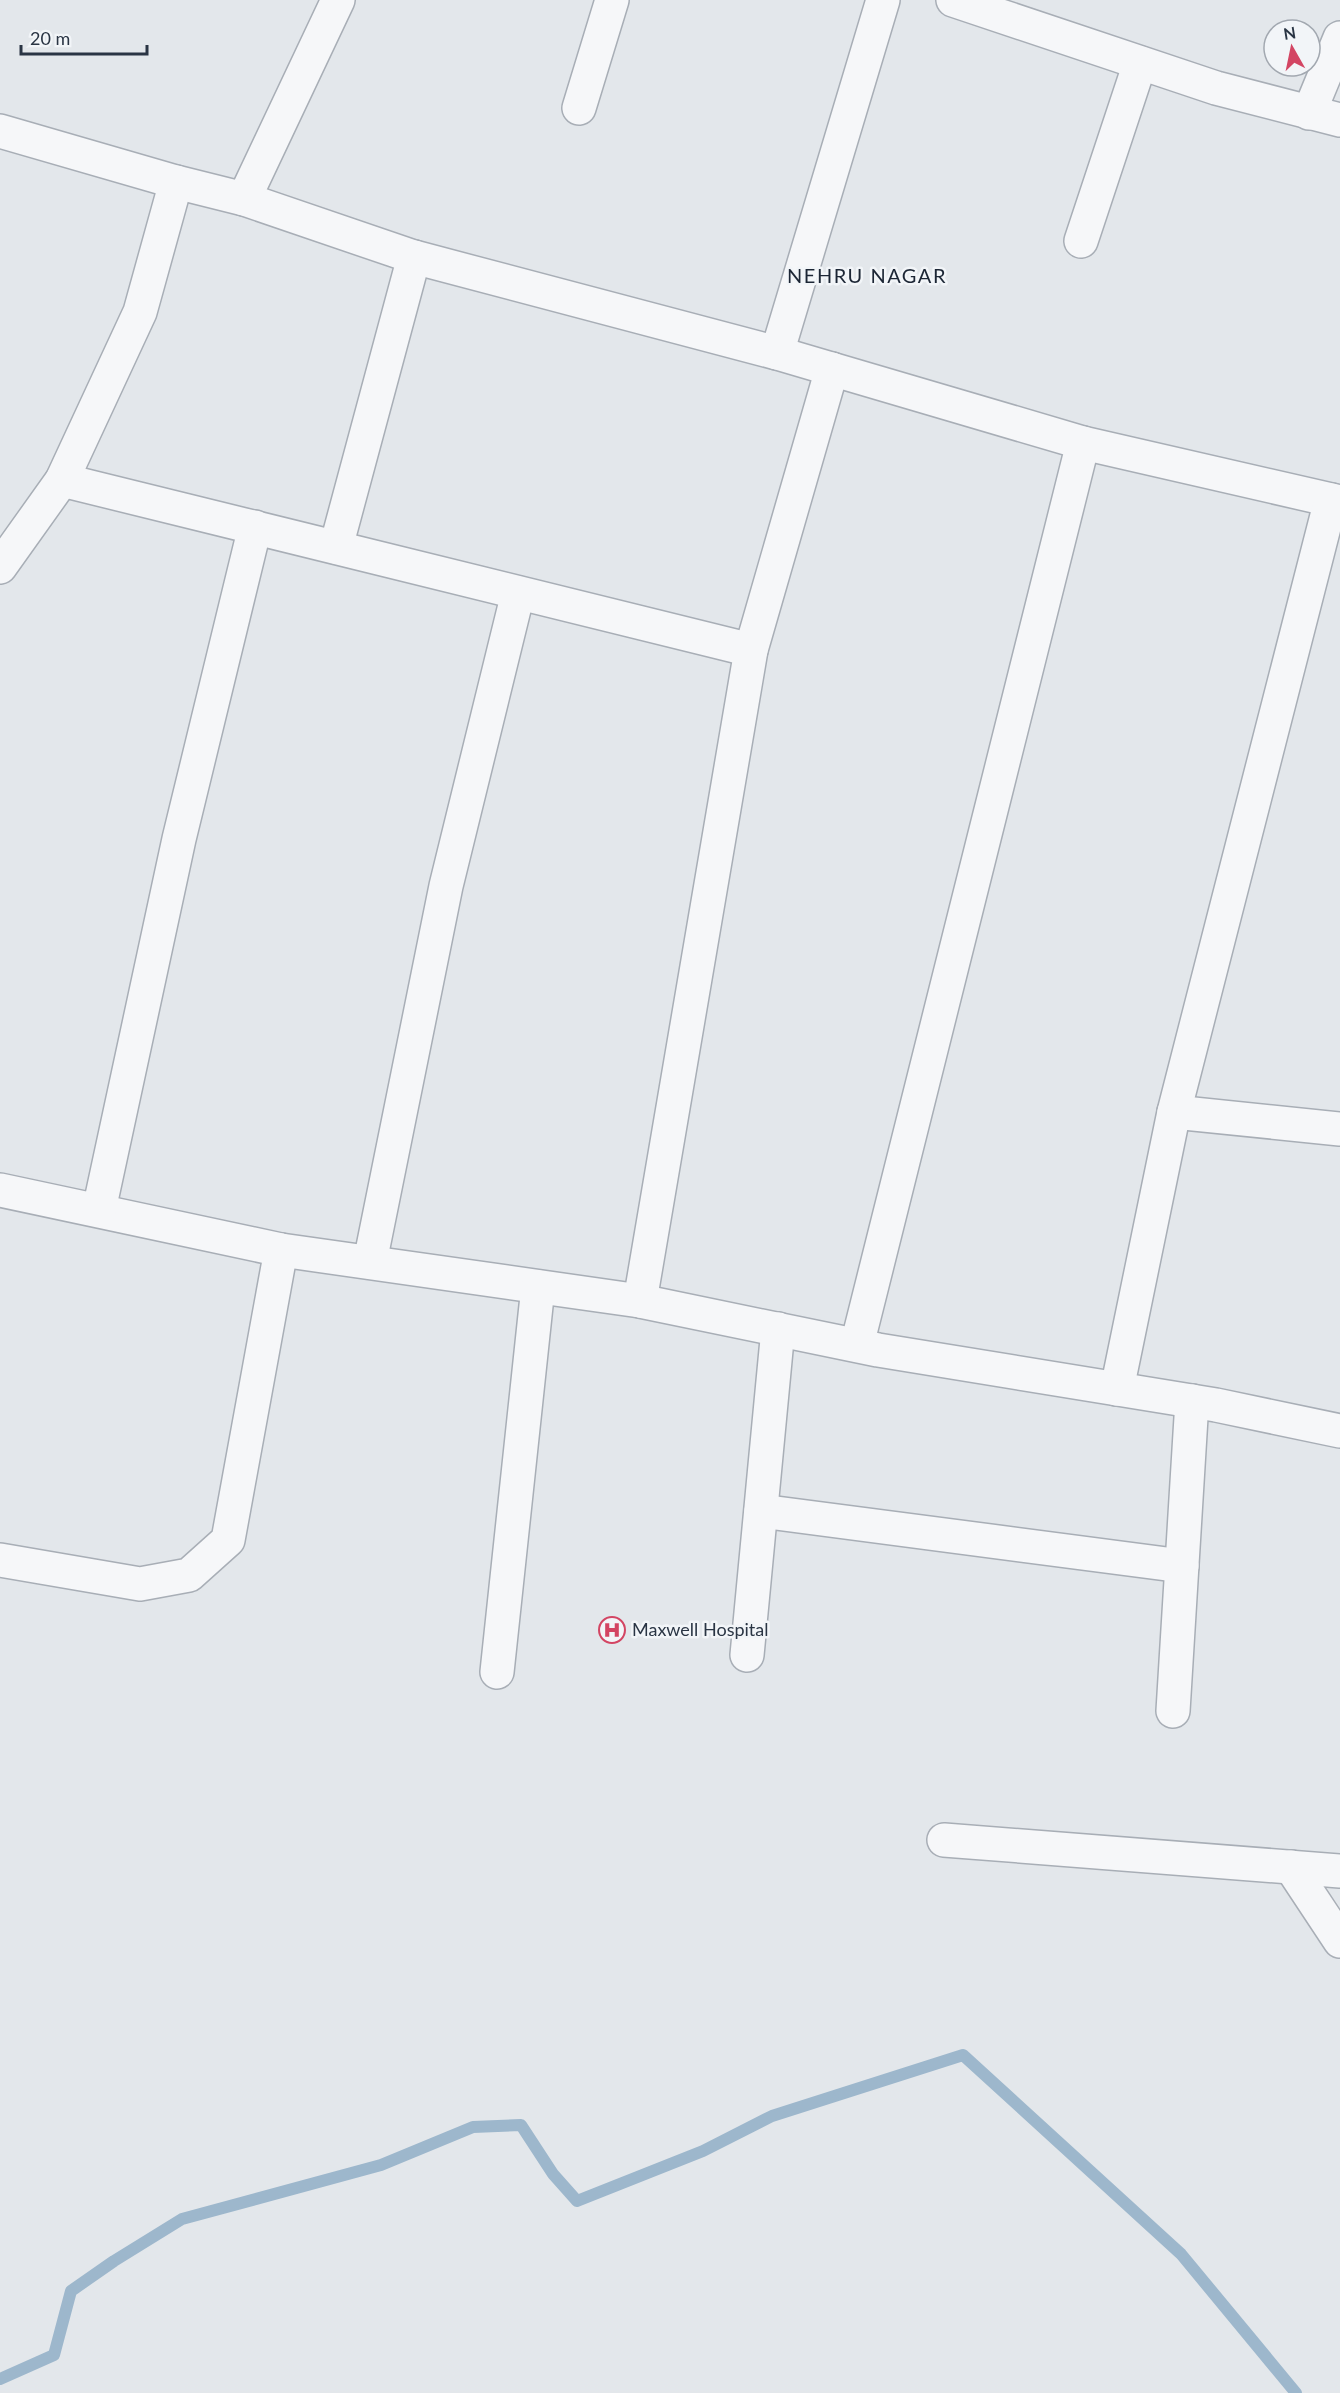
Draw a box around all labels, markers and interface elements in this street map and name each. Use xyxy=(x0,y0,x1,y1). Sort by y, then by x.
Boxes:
scale bar xyxy=(21,18,147,56)
north arrow xyxy=(1262,18,1322,78)
text: N xyxy=(1282,22,1297,43)
text: 20 m xyxy=(30,27,70,49)
district label: NEHRU NAGAR xyxy=(787,263,947,287)
hospital icon: Maxwell Hospital xyxy=(597,1615,627,1645)
place label: Maxwell Hospital xyxy=(632,1618,769,1640)

